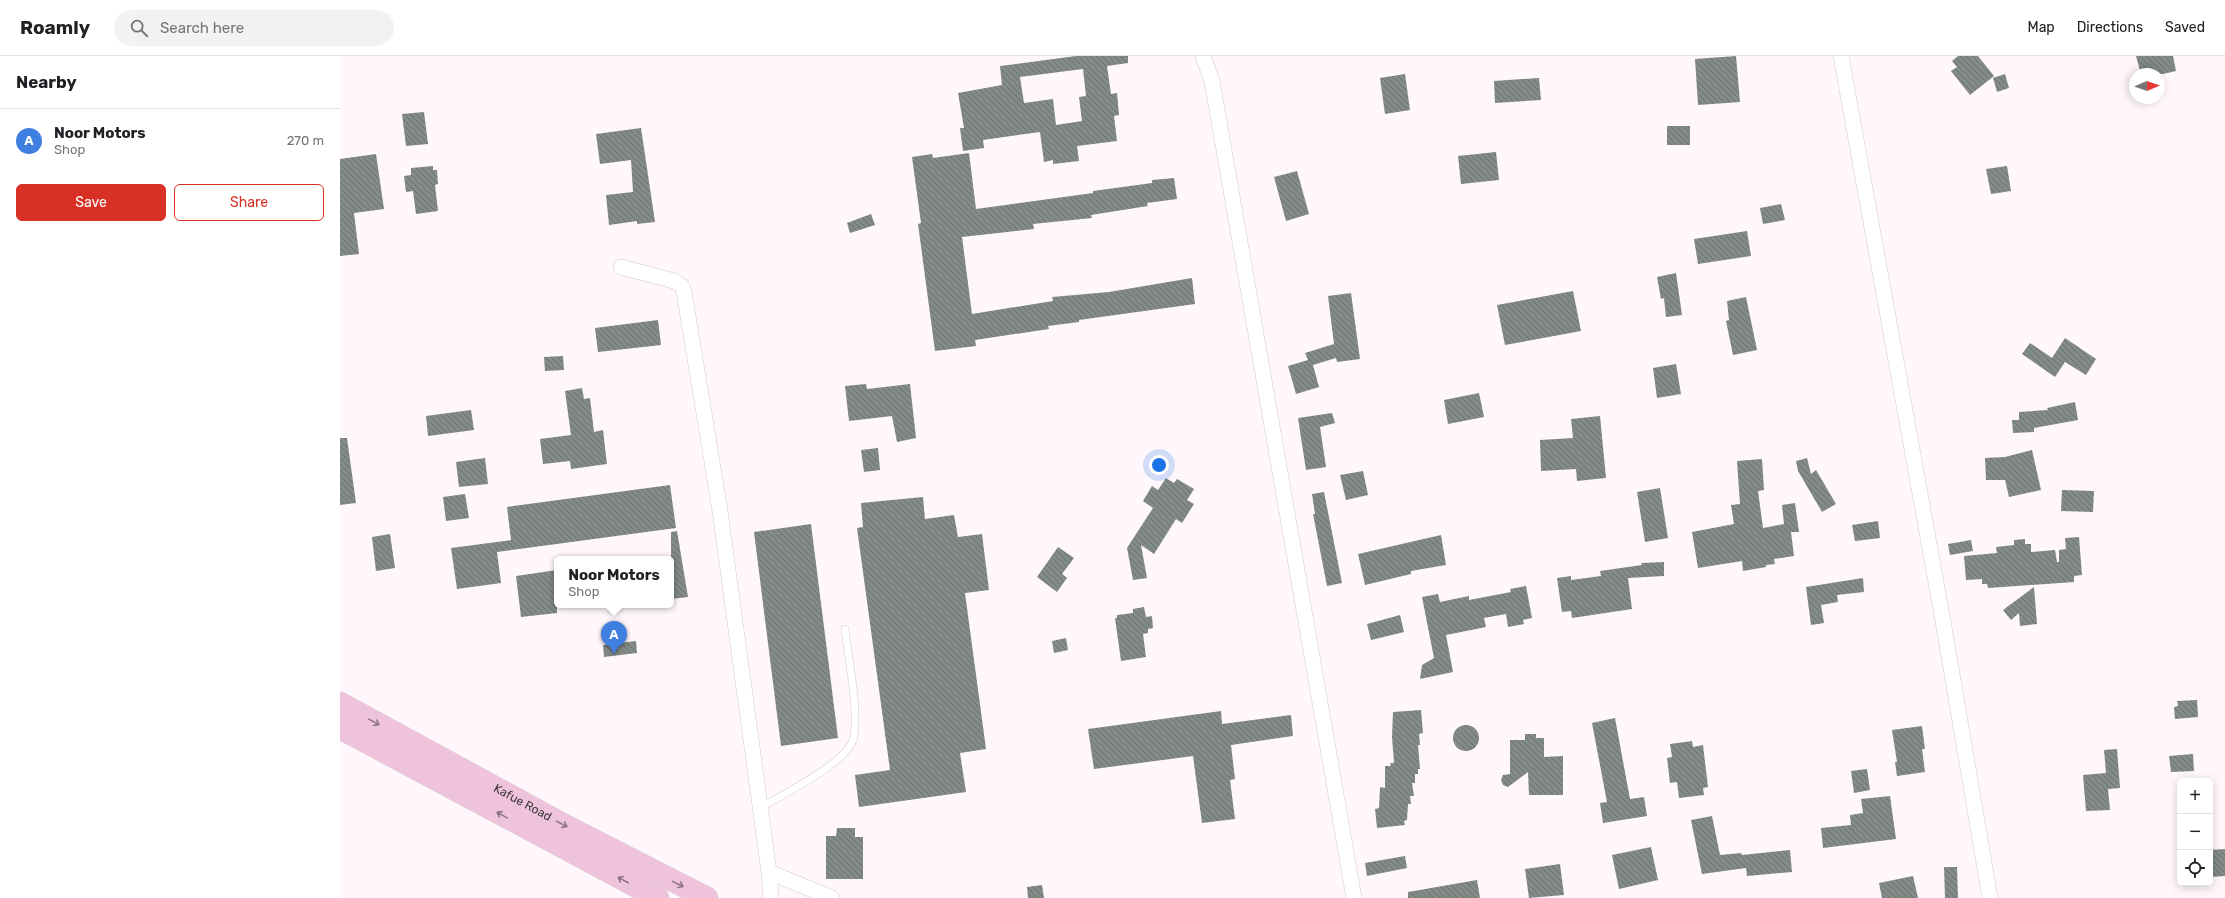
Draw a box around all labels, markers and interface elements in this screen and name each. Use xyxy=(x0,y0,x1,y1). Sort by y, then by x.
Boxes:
search box xyxy=(114,10,394,46)
text: Roamly xyxy=(20,16,90,39)
icon: search xyxy=(128,17,150,39)
text: Search here xyxy=(160,19,244,37)
text: Map xyxy=(2028,19,2055,36)
text: Directions xyxy=(2077,19,2143,36)
text: Saved xyxy=(2165,19,2205,36)
north arrow xyxy=(2129,68,2165,104)
text: Nearby xyxy=(16,72,77,92)
text: Noor Motors xyxy=(54,124,146,142)
text: A xyxy=(24,133,34,148)
text: 270 m xyxy=(287,133,324,148)
text: Shop xyxy=(54,142,85,157)
button: Save xyxy=(16,184,166,221)
button: Share xyxy=(174,184,324,221)
your location xyxy=(1149,455,1169,475)
popup xyxy=(554,556,674,608)
text: Noor Motors xyxy=(568,566,660,584)
text: Shop xyxy=(568,584,599,599)
pin: A xyxy=(601,621,627,654)
one-way arrow xyxy=(368,719,380,726)
map controls xyxy=(2177,778,2213,886)
button: + xyxy=(2177,778,2213,814)
street label: Kafue Road xyxy=(491,781,554,824)
one-way arrow xyxy=(496,811,508,819)
button: − xyxy=(2177,814,2213,850)
one-way arrow xyxy=(556,821,568,829)
button: locate xyxy=(2177,850,2213,886)
one-way arrow xyxy=(617,876,629,883)
one-way arrow xyxy=(671,881,683,888)

